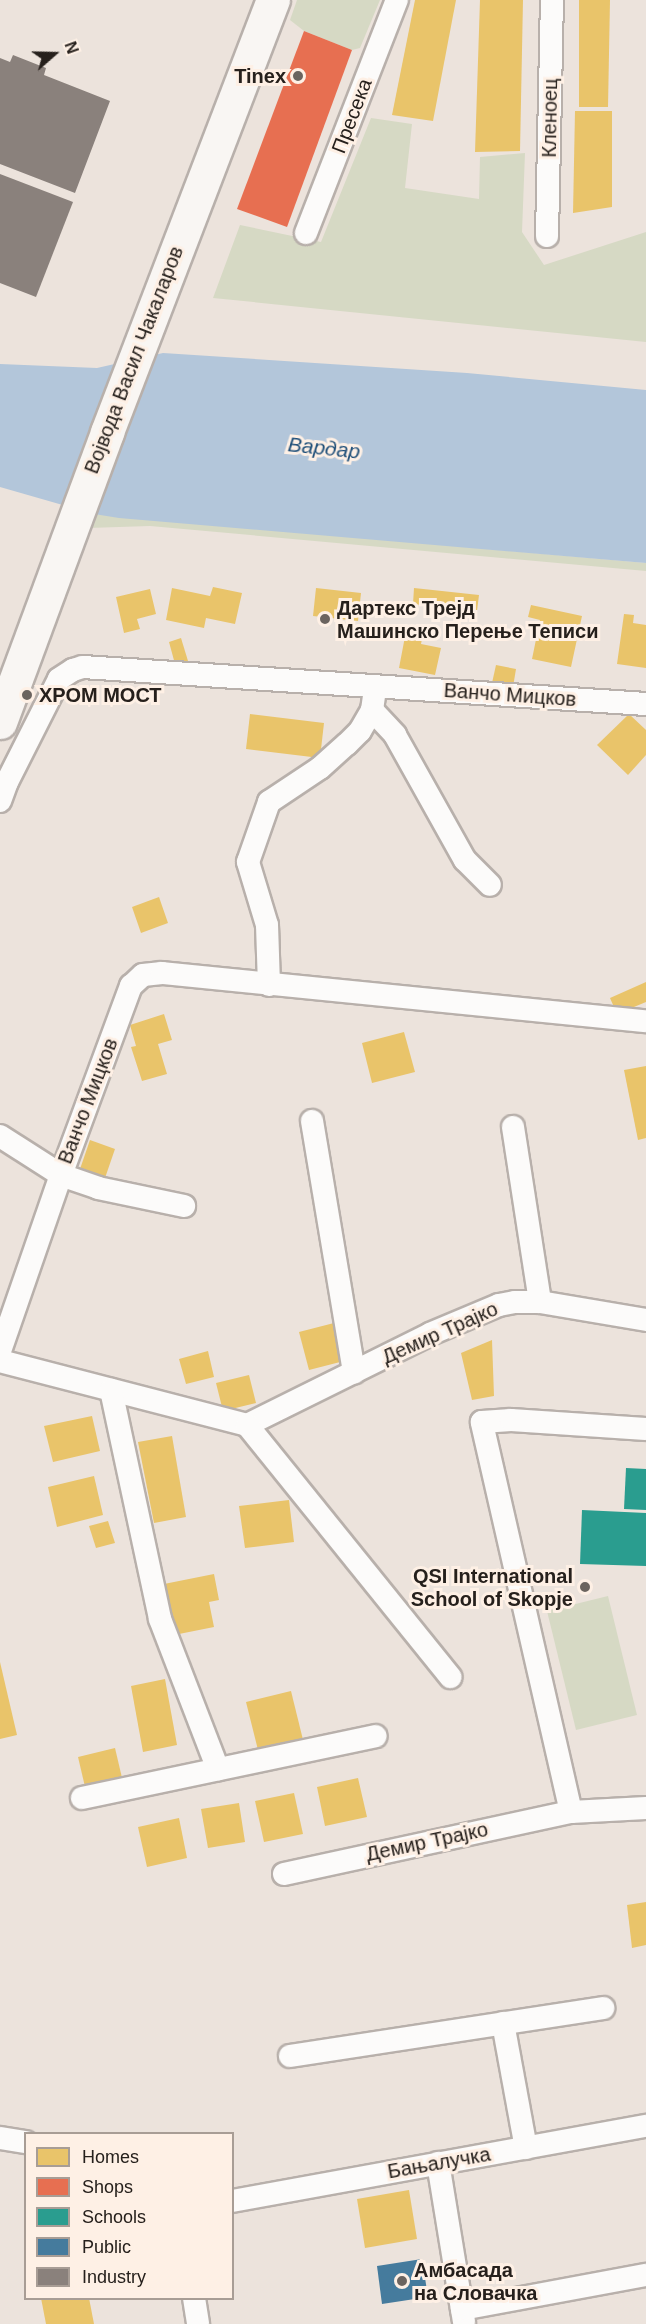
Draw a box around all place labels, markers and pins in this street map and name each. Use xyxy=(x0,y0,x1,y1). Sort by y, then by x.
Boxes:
place label: Tinex xyxy=(234,64,286,88)
marker: Tinex xyxy=(291,69,305,83)
place label: Дартекс Трејд Машинско Перење Теписи xyxy=(337,596,598,643)
marker: Дартекс Трејд Машинско Перење Теписи xyxy=(318,612,332,626)
place label: ХРОМ МОСТ xyxy=(39,683,162,707)
marker: ХРОМ МОСТ xyxy=(20,688,34,702)
place label: QSI International School of Skopje xyxy=(411,1564,573,1611)
marker: QSI International School of Skopje xyxy=(578,1580,592,1594)
place label: Амбасада на Словачка xyxy=(414,2258,537,2305)
marker: Амбасада на Словачка xyxy=(395,2274,409,2288)

